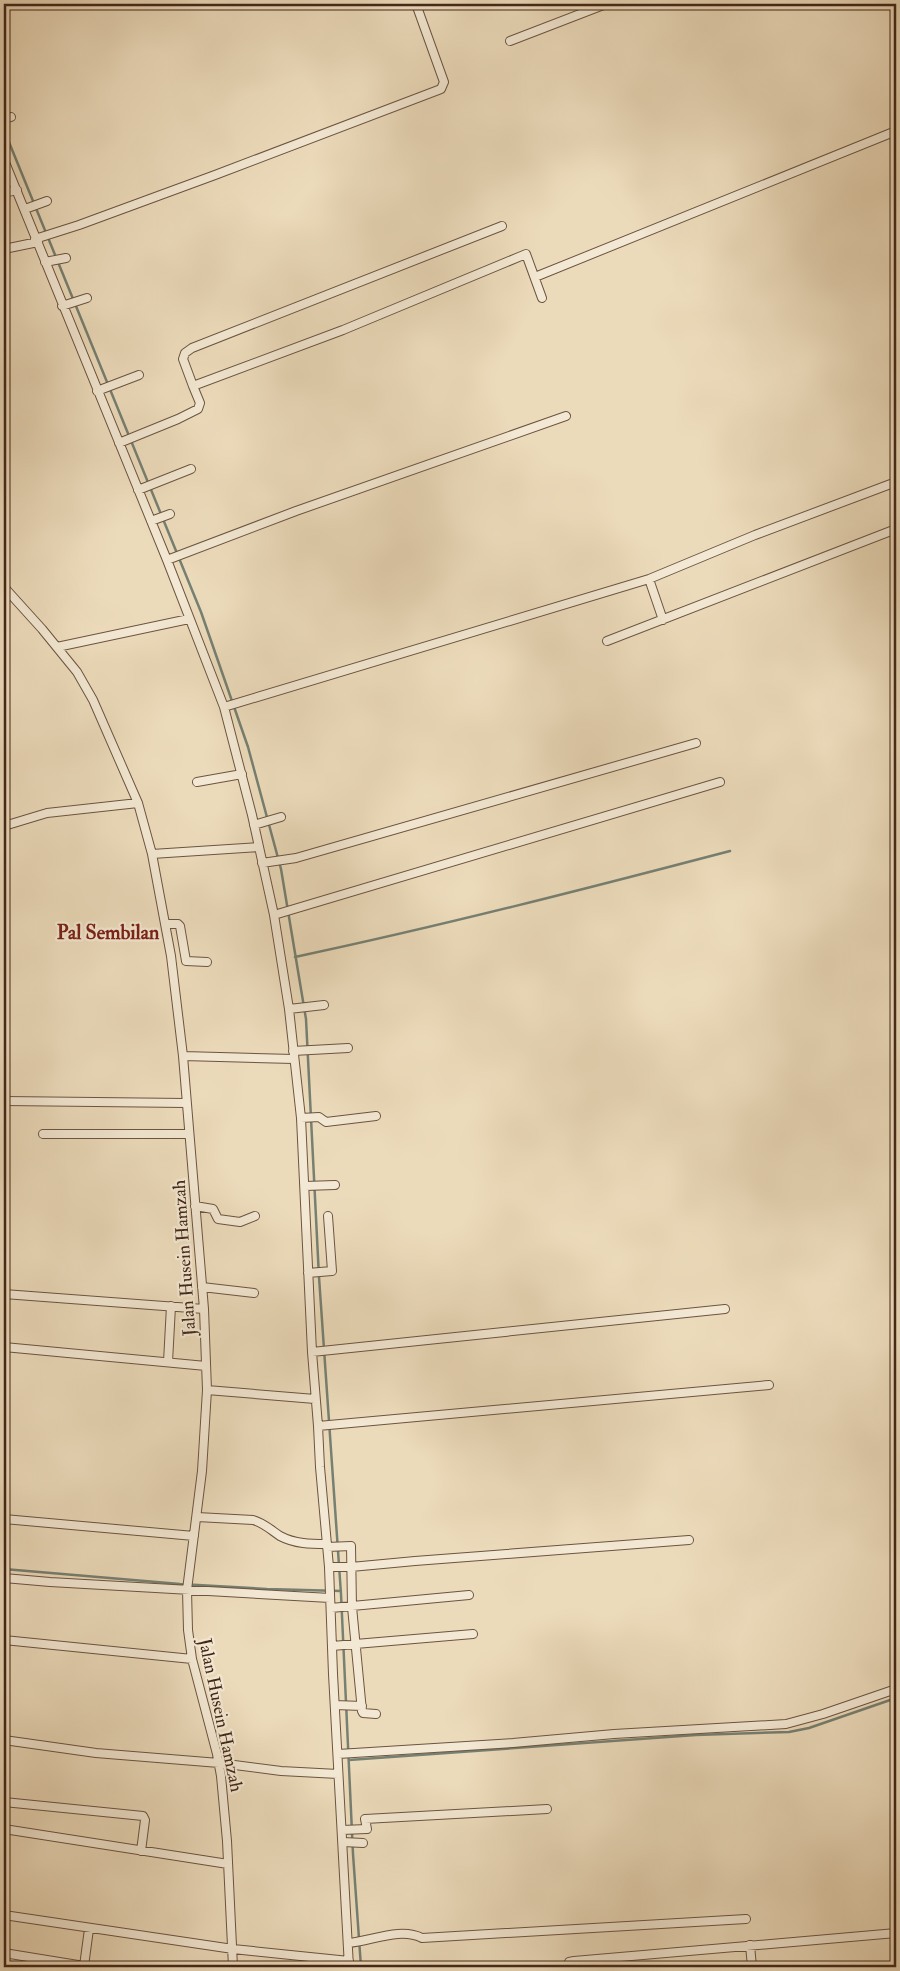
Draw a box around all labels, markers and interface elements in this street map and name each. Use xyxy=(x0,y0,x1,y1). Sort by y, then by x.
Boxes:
district label: Pal Sembilan xyxy=(57,920,160,945)
street label: Jalan Husein Hamzah xyxy=(168,1179,201,1338)
street label: Jalan Husein Hamzah xyxy=(193,1635,248,1795)

